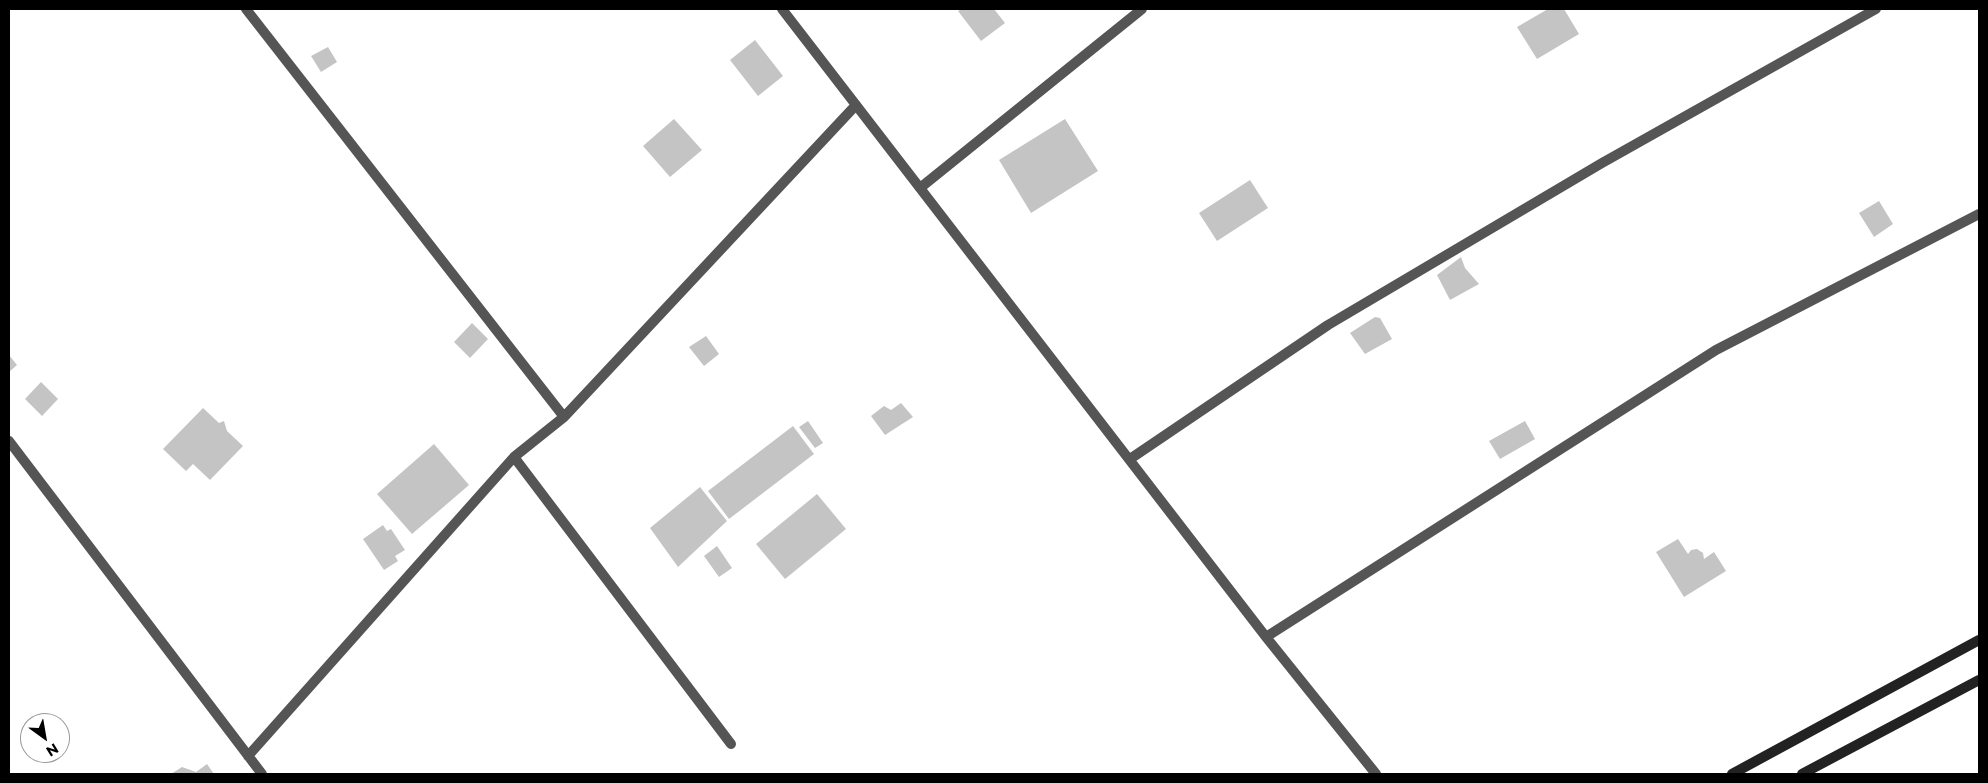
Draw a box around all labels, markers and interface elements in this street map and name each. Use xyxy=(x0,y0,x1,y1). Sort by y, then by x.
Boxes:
north arrow xyxy=(20,713,70,763)
text: N xyxy=(43,739,62,761)

